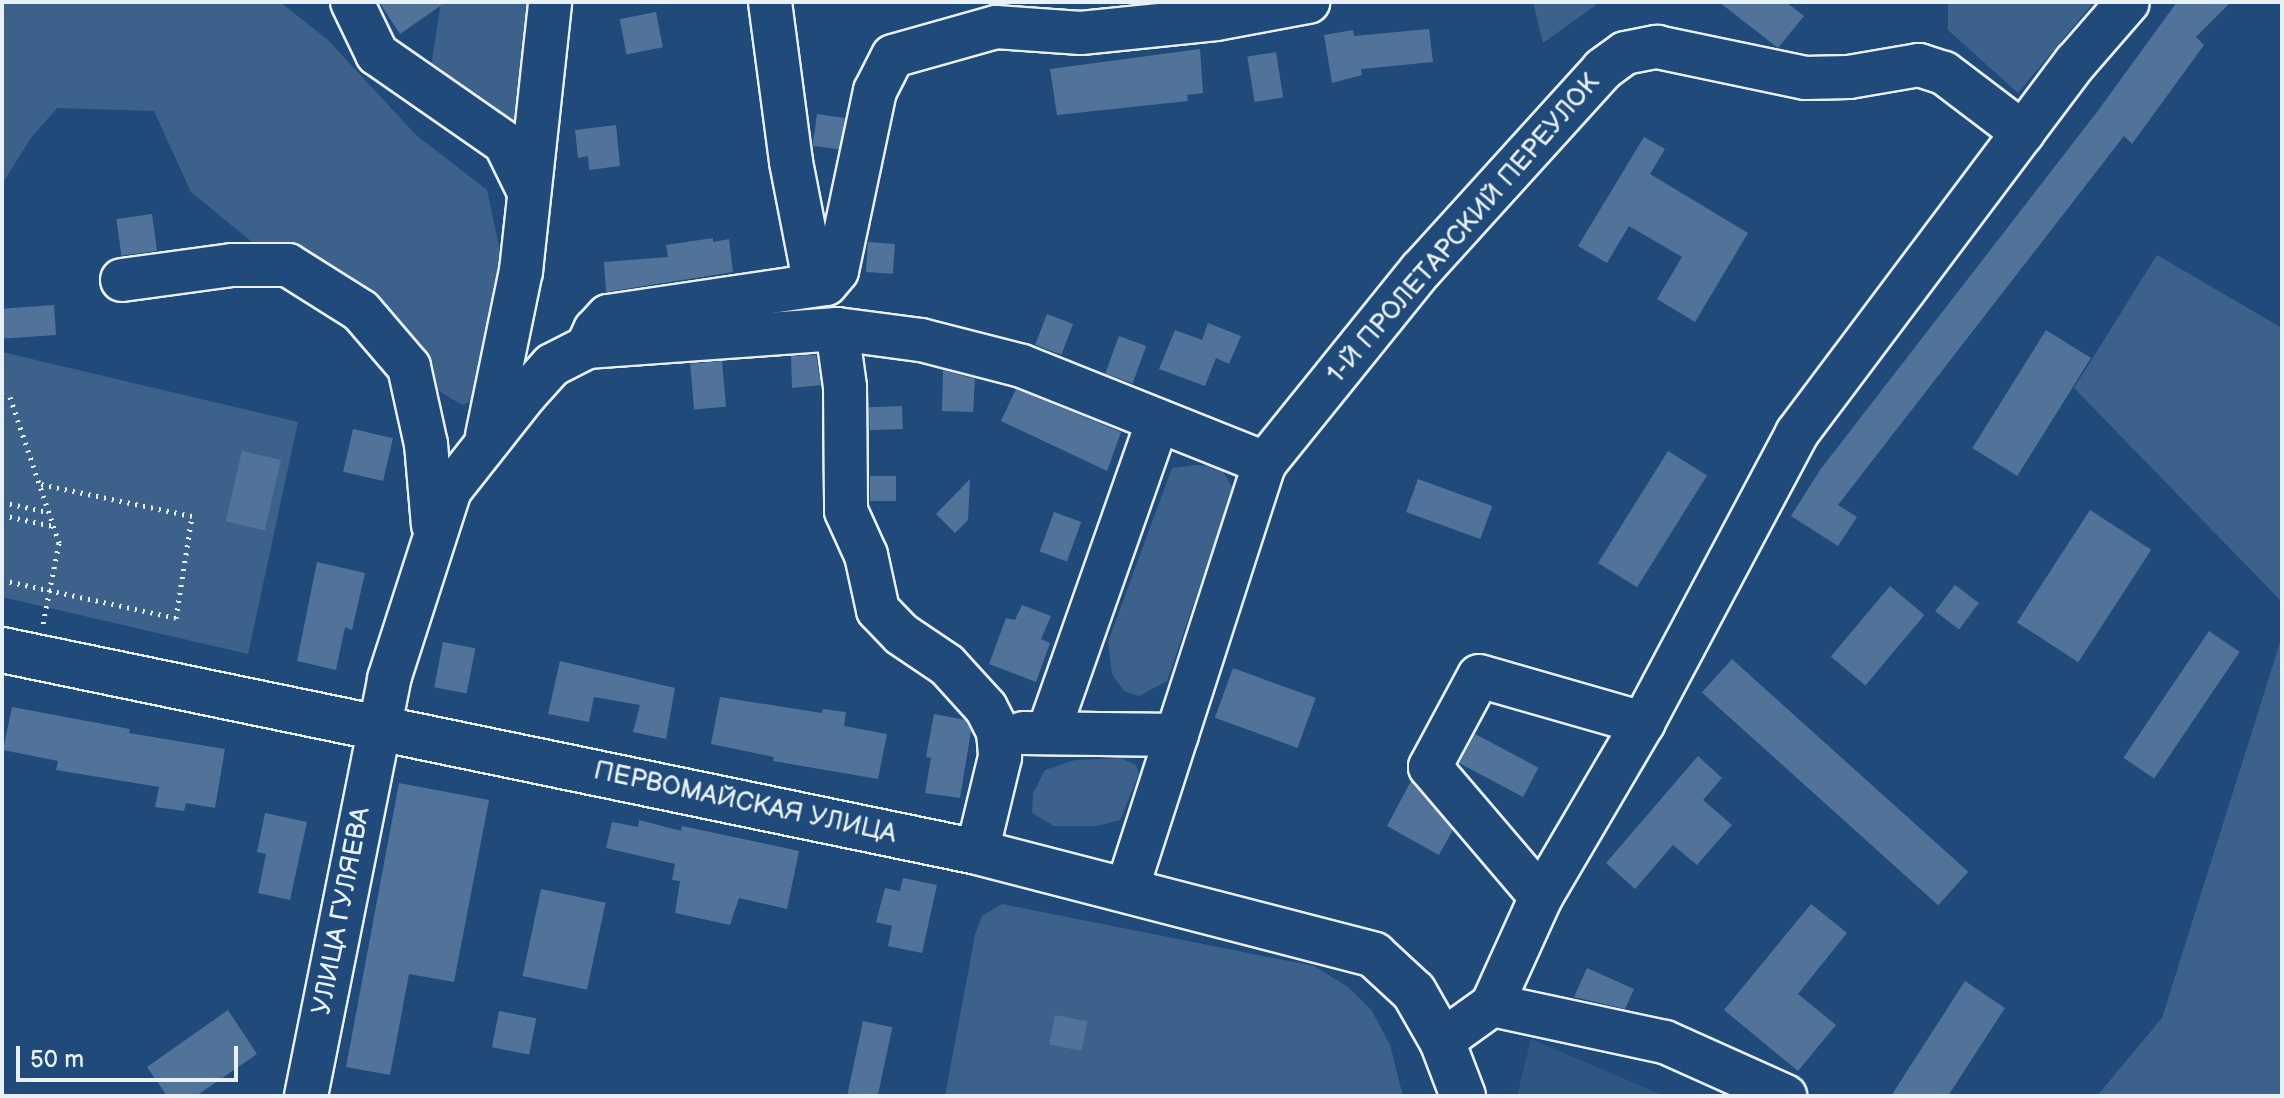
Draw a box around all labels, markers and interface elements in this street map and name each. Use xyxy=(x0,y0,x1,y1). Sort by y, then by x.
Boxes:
street label: 1-Й ПРОЛЕТАРСКИЙ ПЕРЕУЛОК xyxy=(1321,68,1607,390)
street label: ПЕРВОМАЙСКАЯ УЛИЦА xyxy=(591,756,899,850)
street label: УЛИЦА ГУЛЯЕВА xyxy=(307,805,377,1017)
scale bar xyxy=(20,1030,242,1080)
text: 50 m xyxy=(30,1045,84,1074)

